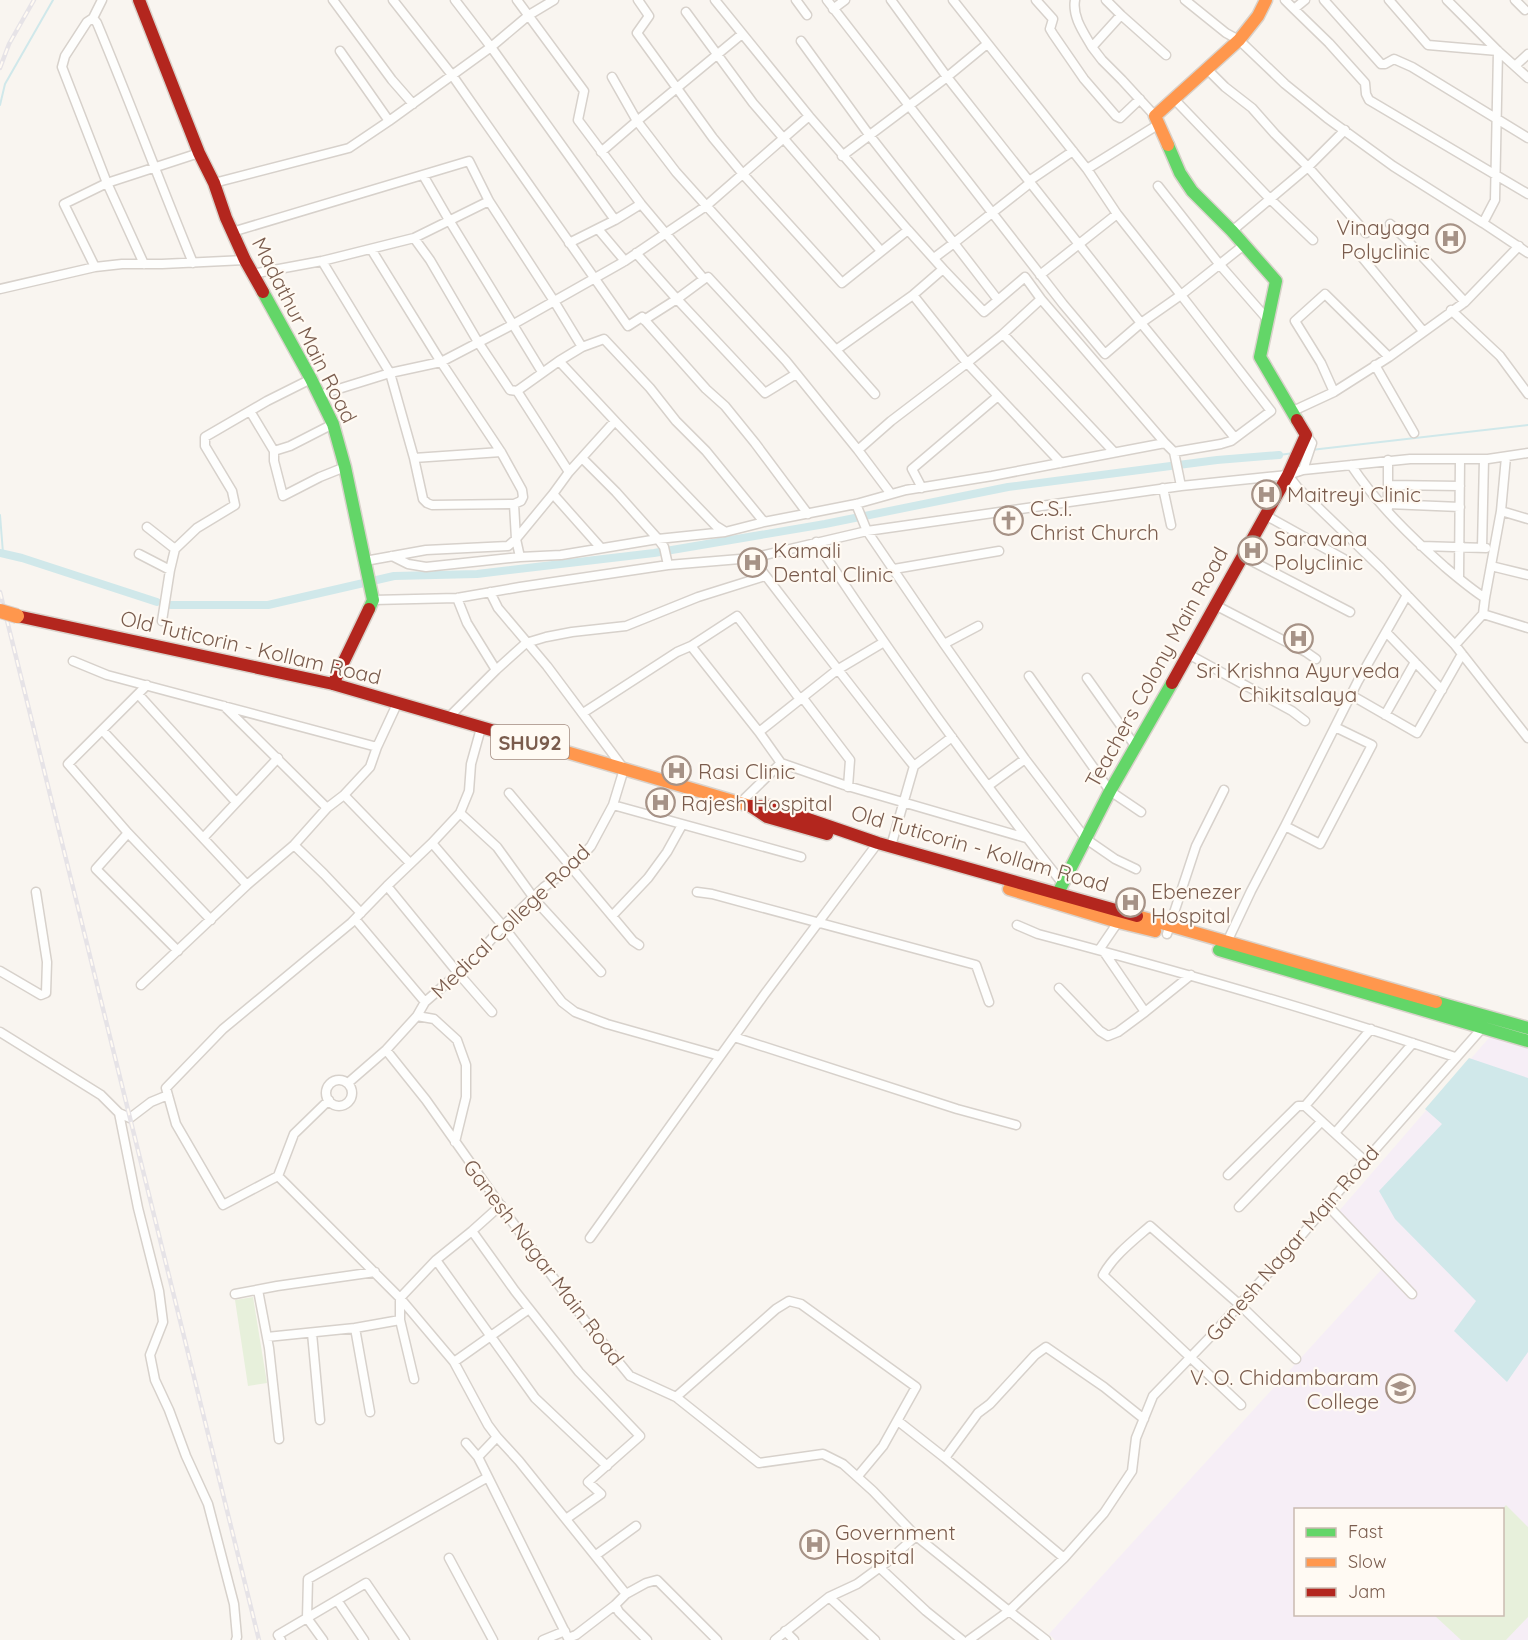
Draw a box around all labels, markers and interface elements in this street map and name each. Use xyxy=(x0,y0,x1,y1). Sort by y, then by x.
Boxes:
place label: Vinayaga Polyclinic xyxy=(1336,214,1430,264)
hospital icon: Vinayaga Polyclinic xyxy=(1435,223,1467,255)
street label: Madathur Main Road xyxy=(247,233,363,427)
hospital icon: Maitreyi Clinic xyxy=(1250,478,1282,510)
place label: Maitreyi Clinic xyxy=(1287,481,1421,507)
place label: C.S.I. Christ Church xyxy=(1030,495,1159,545)
church icon: C.S.I. Christ Church xyxy=(993,504,1025,536)
place label: Saravana Polyclinic xyxy=(1274,525,1368,575)
hospital icon: Saravana Polyclinic xyxy=(1237,534,1269,566)
place label: Kamali Dental Clinic xyxy=(773,537,893,587)
street label: Teachers Colony Main Road xyxy=(1079,542,1233,792)
hospital icon: Kamali Dental Clinic xyxy=(736,546,768,578)
street label: Old Tuticorin - Kollam Road xyxy=(118,604,384,690)
hospital icon: Sri Krishna Ayurveda Chikitsalaya xyxy=(1282,623,1314,655)
place label: Sri Krishna Ayurveda Chikitsalaya xyxy=(1196,657,1400,707)
road number: SHU92 xyxy=(491,725,569,759)
hospital icon: Rasi Clinic xyxy=(661,755,693,787)
place label: Rasi Clinic xyxy=(698,758,796,784)
hospital icon: Rajesh Hospital xyxy=(644,787,676,819)
place label: Rajesh Hospital xyxy=(681,790,832,816)
street label: Old Tuticorin - Kollam Road xyxy=(848,799,1112,897)
street label: Medical College Road xyxy=(425,838,595,1004)
place label: Ebenezer Hospital xyxy=(1151,878,1241,928)
hospital icon: Ebenezer Hospital xyxy=(1114,887,1146,919)
street label: Ganesh Nagar Main Road xyxy=(1200,1140,1384,1346)
street label: Ganesh Nagar Main Road xyxy=(458,1154,630,1370)
place label: V. O. Chidambaram College xyxy=(1190,1364,1379,1414)
school or university icon: V. O. Chidambaram College xyxy=(1384,1373,1416,1405)
legend xyxy=(1294,1508,1504,1616)
place label: Government Hospital xyxy=(835,1519,956,1569)
text: Fast xyxy=(1348,1520,1383,1543)
hospital icon: Government Hospital xyxy=(798,1528,830,1560)
text: Slow xyxy=(1348,1550,1386,1573)
text: Jam xyxy=(1348,1580,1386,1603)

